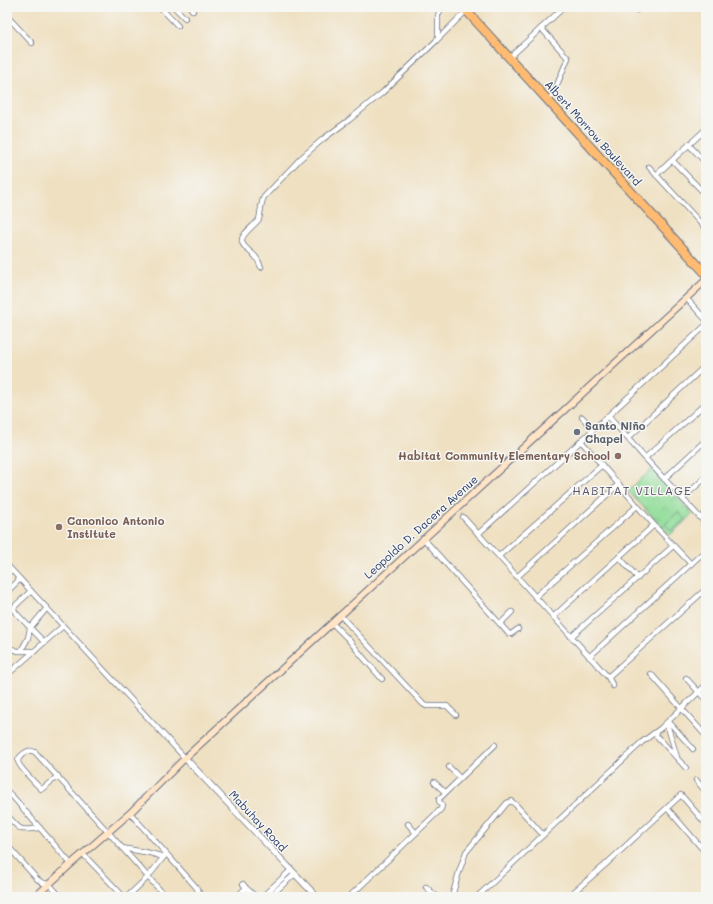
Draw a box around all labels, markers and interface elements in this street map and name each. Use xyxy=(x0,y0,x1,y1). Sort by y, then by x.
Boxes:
street label: Albert Morrow Boulevard xyxy=(542,77,645,189)
place label: Santo Niño Chapel xyxy=(585,418,646,446)
marker: Santo Niño Chapel xyxy=(572,427,582,437)
place label: Habitat Community Elementary School xyxy=(398,448,610,463)
marker: Habitat Community Elementary School xyxy=(613,451,623,461)
street label: Leopoldo D. Dacera Avenue xyxy=(361,471,481,582)
district label: HABITAT VILLAGE xyxy=(572,482,692,498)
place label: Canonico Antonio Institute xyxy=(67,513,165,541)
marker: Canonico Antonio Institute xyxy=(54,522,64,532)
street label: Mabuhay Road xyxy=(226,787,291,854)

